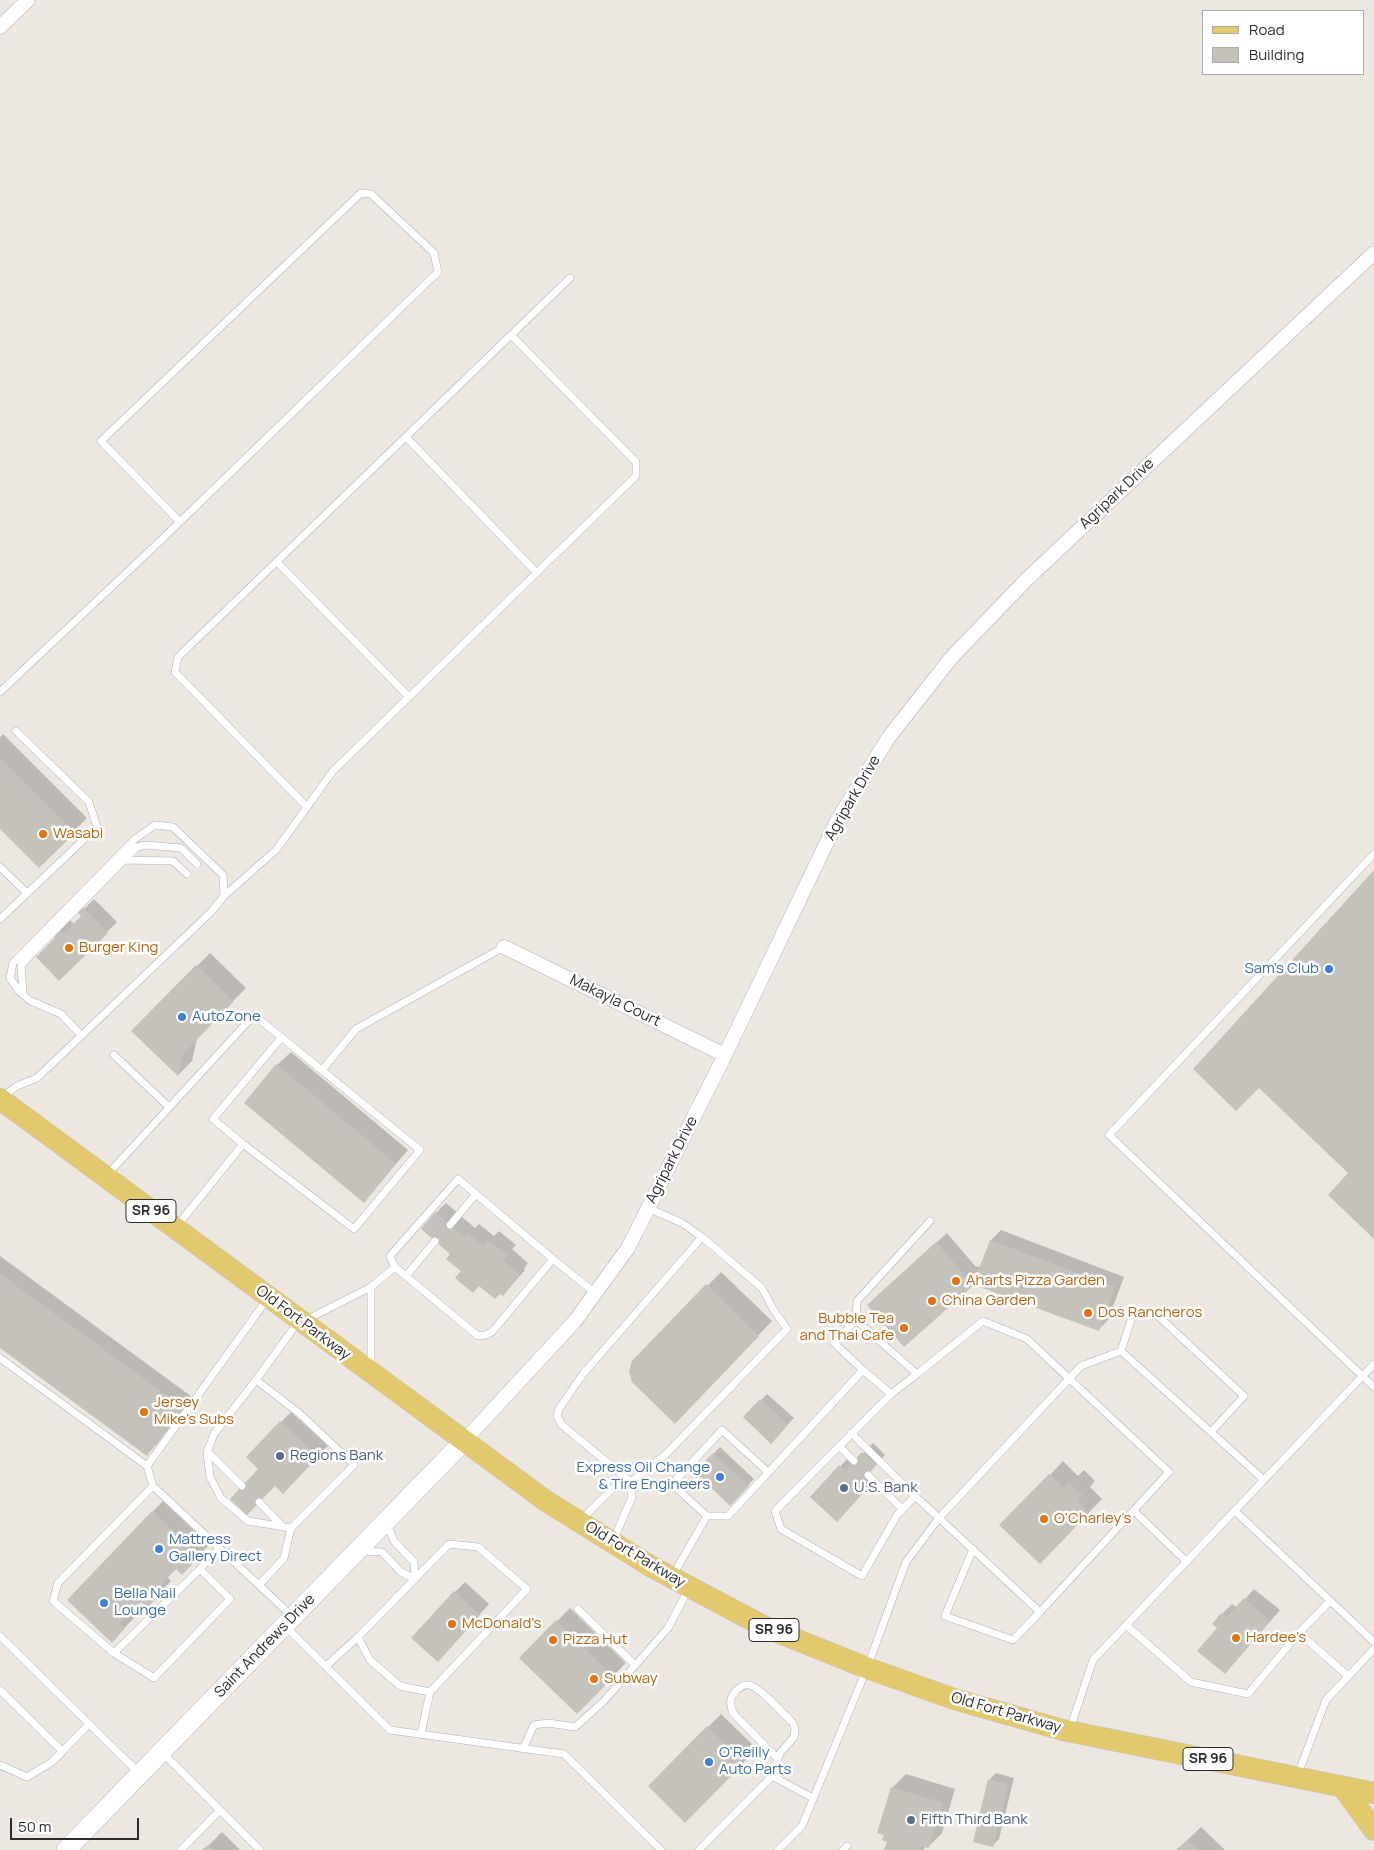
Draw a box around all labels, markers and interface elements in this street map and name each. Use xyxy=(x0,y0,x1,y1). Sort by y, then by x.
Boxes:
legend xyxy=(1202,10,1364,75)
text: Road xyxy=(1249,19,1285,40)
text: Building xyxy=(1249,44,1304,65)
street label: Agripark Drive xyxy=(1076,455,1158,533)
street label: Agripark Drive xyxy=(821,752,885,844)
place label: Wasabi xyxy=(53,825,103,843)
marker: Wasabi xyxy=(37,828,49,840)
place label: Burger King xyxy=(79,939,158,957)
marker: Burger King xyxy=(63,942,75,954)
place label: Sam's Club xyxy=(1244,960,1319,978)
marker: Sam's Club xyxy=(1323,963,1335,975)
street label: Makayla Court xyxy=(567,971,663,1031)
place label: AutoZone xyxy=(192,1008,261,1026)
marker: AutoZone xyxy=(176,1011,188,1023)
street label: Agripark Drive xyxy=(642,1113,702,1207)
road number: SR 96 xyxy=(126,1200,176,1222)
place label: Aharts Pizza Garden xyxy=(966,1272,1105,1290)
marker: Aharts Pizza Garden xyxy=(950,1275,962,1287)
street label: Old Fort Parkway xyxy=(252,1282,354,1364)
place label: China Garden xyxy=(942,1292,1036,1310)
marker: China Garden xyxy=(926,1295,938,1307)
place label: Dos Rancheros xyxy=(1098,1304,1202,1322)
marker: Dos Rancheros xyxy=(1082,1307,1094,1319)
place label: Bubble Tea and Thai Cafe xyxy=(799,1310,894,1345)
marker: Bubble Tea and Thai Cafe xyxy=(898,1322,910,1334)
place label: Jersey Mike's Subs xyxy=(154,1394,234,1429)
marker: Jersey Mike's Subs xyxy=(138,1406,150,1418)
place label: Regions Bank xyxy=(290,1447,383,1465)
marker: Regions Bank xyxy=(274,1450,286,1462)
place label: Express Oil Change & Tire Engineers xyxy=(577,1459,710,1494)
marker: Express Oil Change & Tire Engineers xyxy=(714,1471,726,1483)
place label: U.S. Bank xyxy=(854,1479,918,1497)
marker: U.S. Bank xyxy=(838,1482,850,1494)
place label: O'Charley's xyxy=(1054,1510,1131,1528)
marker: O'Charley's xyxy=(1038,1513,1050,1525)
street label: Old Fort Parkway xyxy=(582,1518,688,1592)
place label: Mattress Gallery Direct xyxy=(169,1531,262,1566)
marker: Mattress Gallery Direct xyxy=(153,1543,165,1555)
place label: Bella Nail Lounge xyxy=(114,1585,176,1620)
street label: Saint Andrews Drive xyxy=(211,1590,319,1702)
marker: Bella Nail Lounge xyxy=(98,1597,110,1609)
place label: McDonald's xyxy=(462,1615,541,1633)
marker: McDonald's xyxy=(446,1618,458,1630)
road number: SR 96 xyxy=(749,1618,799,1642)
place label: Hardee's xyxy=(1246,1629,1306,1647)
place label: Pizza Hut xyxy=(563,1631,628,1649)
marker: Hardee's xyxy=(1230,1632,1242,1644)
marker: Pizza Hut xyxy=(547,1634,559,1646)
place label: Subway xyxy=(604,1670,658,1688)
marker: Subway xyxy=(588,1673,600,1685)
street label: Old Fort Parkway xyxy=(949,1689,1063,1737)
place label: O'Reilly Auto Parts xyxy=(719,1744,791,1779)
road number: SR 96 xyxy=(1183,1748,1233,1770)
marker: O'Reilly Auto Parts xyxy=(703,1756,715,1768)
scale bar xyxy=(12,1808,141,1840)
place label: Fifth Third Bank xyxy=(921,1811,1028,1829)
marker: Fifth Third Bank xyxy=(905,1814,917,1826)
text: 50 m xyxy=(18,1816,52,1837)

